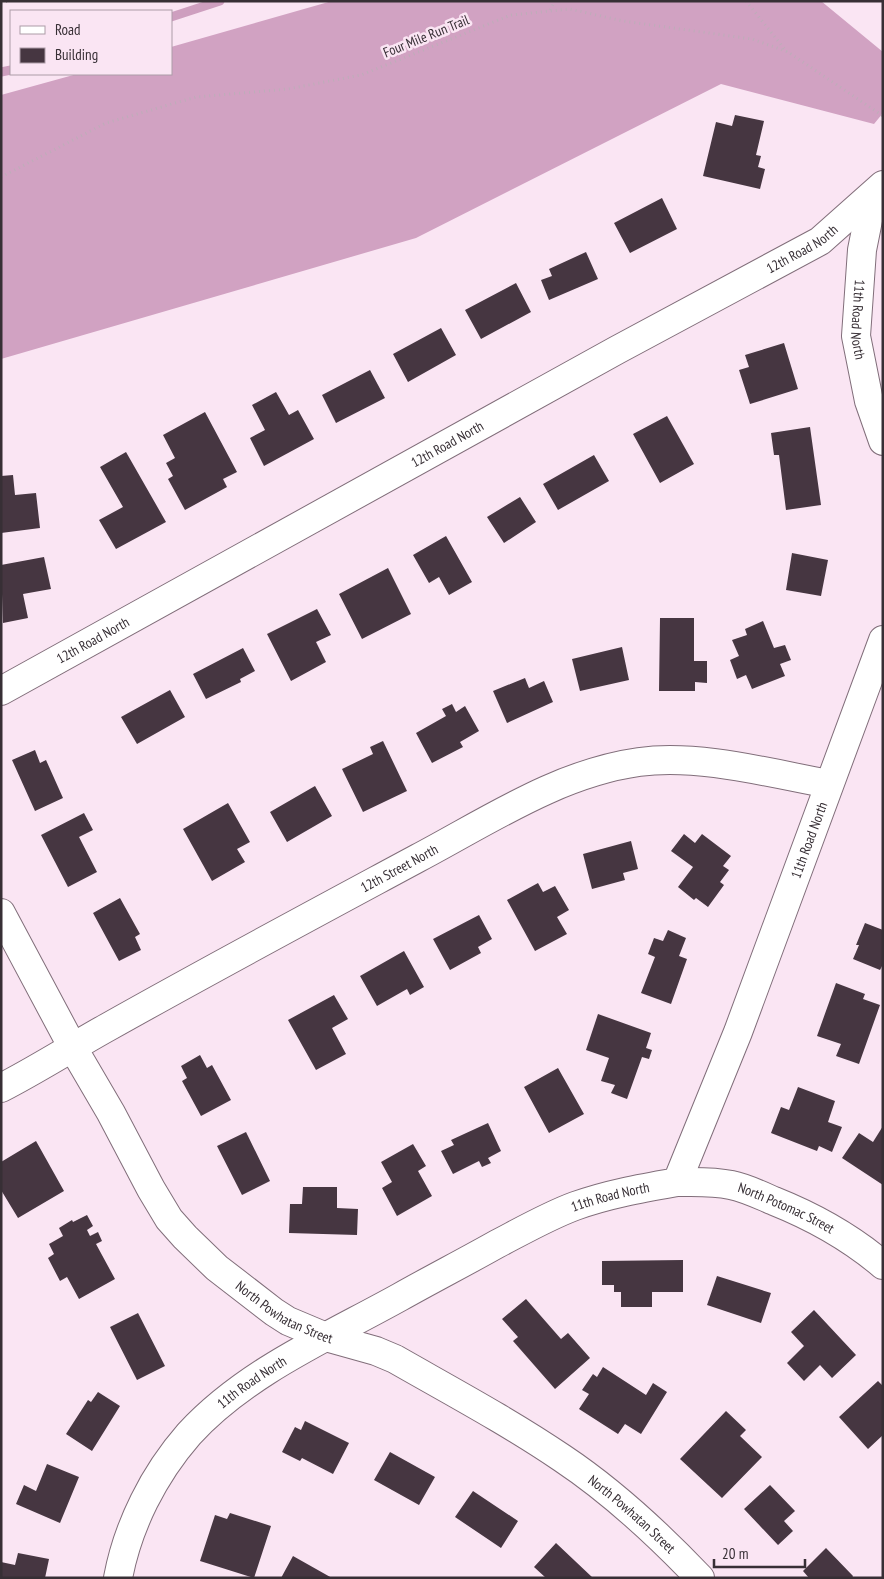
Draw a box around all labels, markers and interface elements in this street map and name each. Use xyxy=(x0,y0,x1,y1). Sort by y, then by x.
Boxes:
legend xyxy=(10,10,172,75)
street label: Four Mile Run Trail xyxy=(380,10,472,61)
text: Road xyxy=(55,20,81,39)
text: Building xyxy=(55,45,98,64)
street label: 12th Road North xyxy=(763,221,841,277)
street label: 11th Road North xyxy=(847,279,870,361)
street label: 12th Road North xyxy=(408,417,487,471)
street label: 12th Road North xyxy=(53,613,132,667)
street label: 11th Road North xyxy=(787,799,831,881)
street label: 12th Street North xyxy=(357,840,441,896)
street label: 11th Road North xyxy=(568,1178,651,1216)
street label: North Potomac Street xyxy=(736,1178,838,1238)
street label: North Powhatan Street xyxy=(232,1277,335,1347)
street label: 11th Road North xyxy=(213,1352,290,1412)
street label: North Powhatan Street xyxy=(585,1471,679,1557)
scale bar xyxy=(714,1536,805,1568)
text: 20 m xyxy=(722,1544,748,1563)

